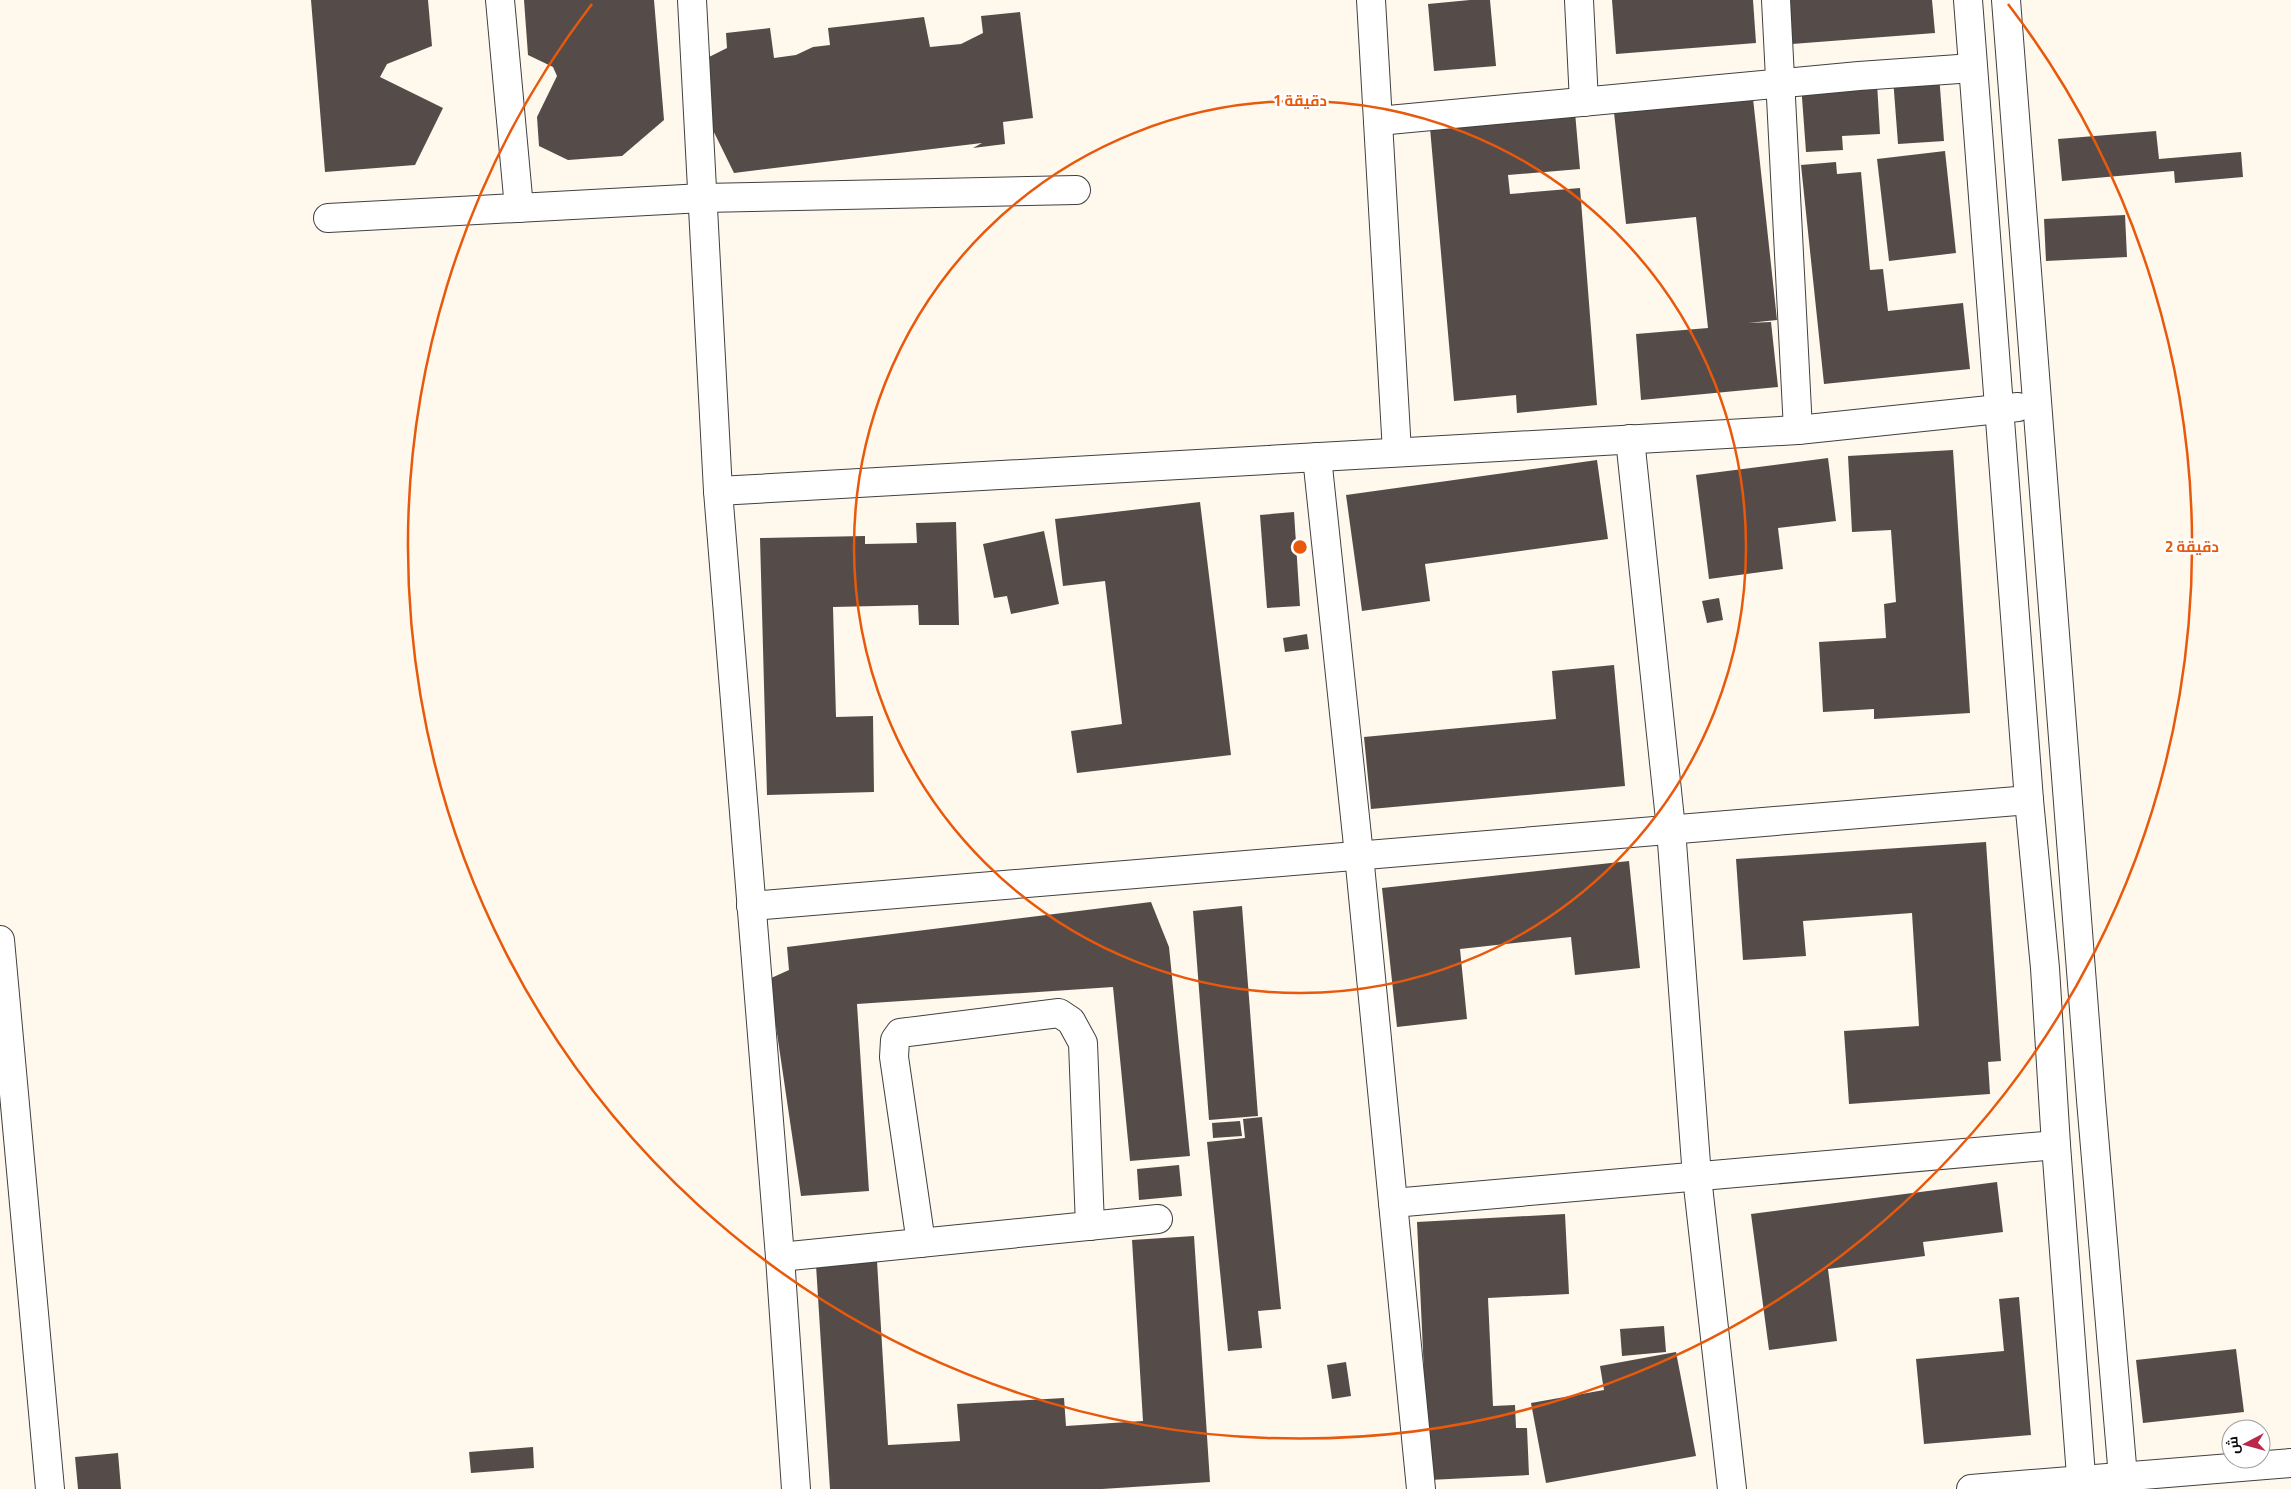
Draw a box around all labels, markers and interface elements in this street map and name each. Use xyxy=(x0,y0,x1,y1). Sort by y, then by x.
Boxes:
text: 1 دقيقة xyxy=(1273,86,1327,115)
text: 2 دقيقة xyxy=(2165,532,2219,561)
centre of rings xyxy=(1291,538,1309,556)
north arrow xyxy=(2221,1419,2271,1469)
text: ش xyxy=(2219,1435,2247,1456)

